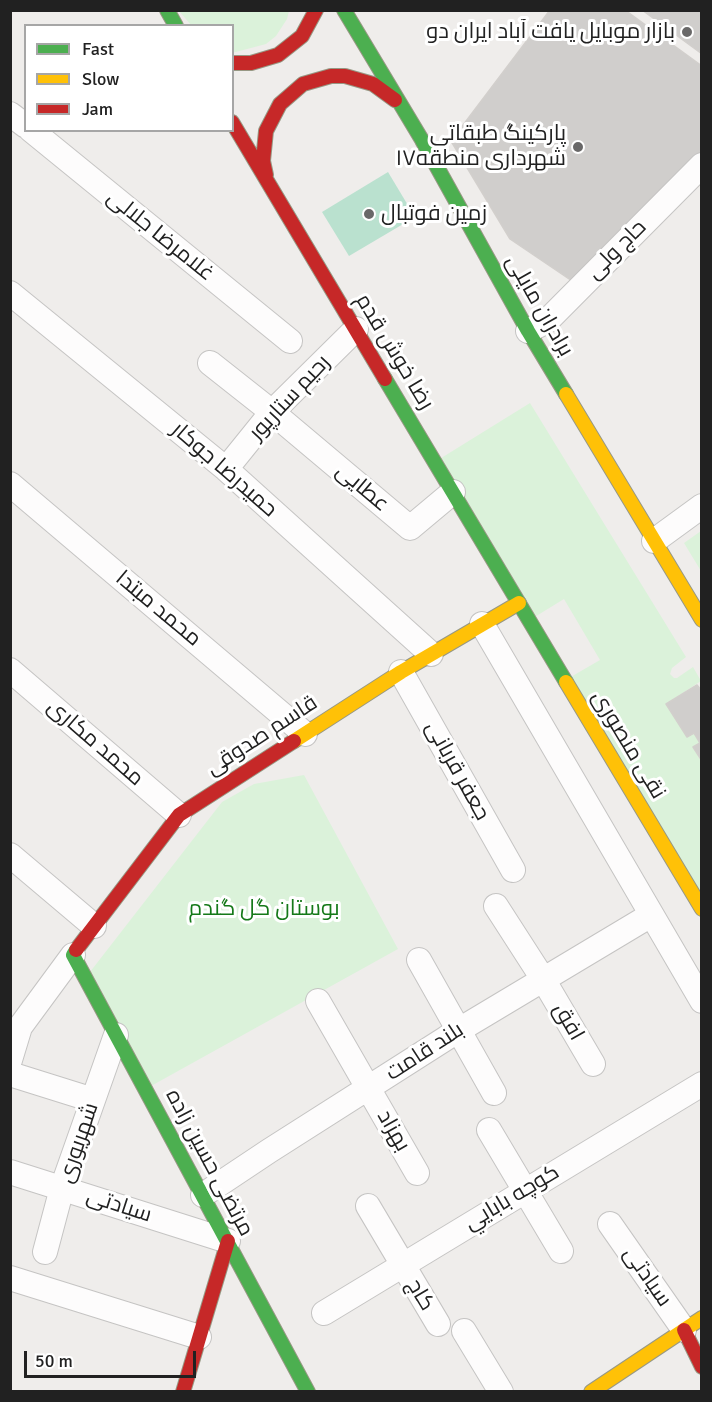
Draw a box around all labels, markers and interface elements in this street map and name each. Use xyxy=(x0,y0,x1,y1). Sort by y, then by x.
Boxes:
place label: بازار موبایل یافت آباد ایران دو xyxy=(426,19,675,45)
legend xyxy=(24,24,234,132)
marker: بازار موبایل یافت آباد ایران دو xyxy=(680,25,694,39)
text: Fast xyxy=(82,38,114,60)
text: Slow xyxy=(82,68,119,90)
text: Jam xyxy=(82,98,113,120)
place label: پارکینگ طبقاتی شهرداری منطقه۱۷ xyxy=(395,121,566,172)
marker: پارکینگ طبقاتی شهرداری منطقه۱۷ xyxy=(571,140,585,154)
street label: غلامرضا جلالی xyxy=(101,185,219,287)
place label: زمین فوتبال xyxy=(381,201,487,227)
marker: زمین فوتبال xyxy=(362,207,376,221)
street label: حاج ولی xyxy=(582,215,652,285)
street label: برادران مایلی xyxy=(499,251,579,361)
street label: رضا خوش قدم xyxy=(349,289,439,415)
street label: رحیم ستارپور xyxy=(244,350,336,446)
street label: حمیدرضا جوکار xyxy=(166,417,282,523)
street label: عطایی xyxy=(330,458,394,518)
street label: محمد مبتدا xyxy=(110,566,206,652)
street label: نقی منصوری xyxy=(585,686,671,804)
street label: قاسم صدوقی xyxy=(201,690,323,782)
street label: محمد مکاری xyxy=(41,694,149,792)
street label: جعفر قربانی xyxy=(419,717,495,825)
park label: بوستان گل گندم xyxy=(188,896,340,922)
street label: افق xyxy=(547,999,589,1045)
street label: بلند قامت xyxy=(381,1017,469,1087)
street label: مرتضی حسین زاده xyxy=(159,1085,259,1241)
street label: شهریوری xyxy=(53,1099,105,1187)
street label: بهزاد xyxy=(371,1106,415,1156)
street label: كوچه بابايي xyxy=(460,1159,564,1237)
street label: سیادتی xyxy=(83,1183,155,1229)
street label: سیادتی xyxy=(617,1242,677,1312)
street label: کاج xyxy=(400,1274,440,1316)
scale bar xyxy=(27,1339,200,1377)
text: 50 m xyxy=(35,1350,73,1372)

